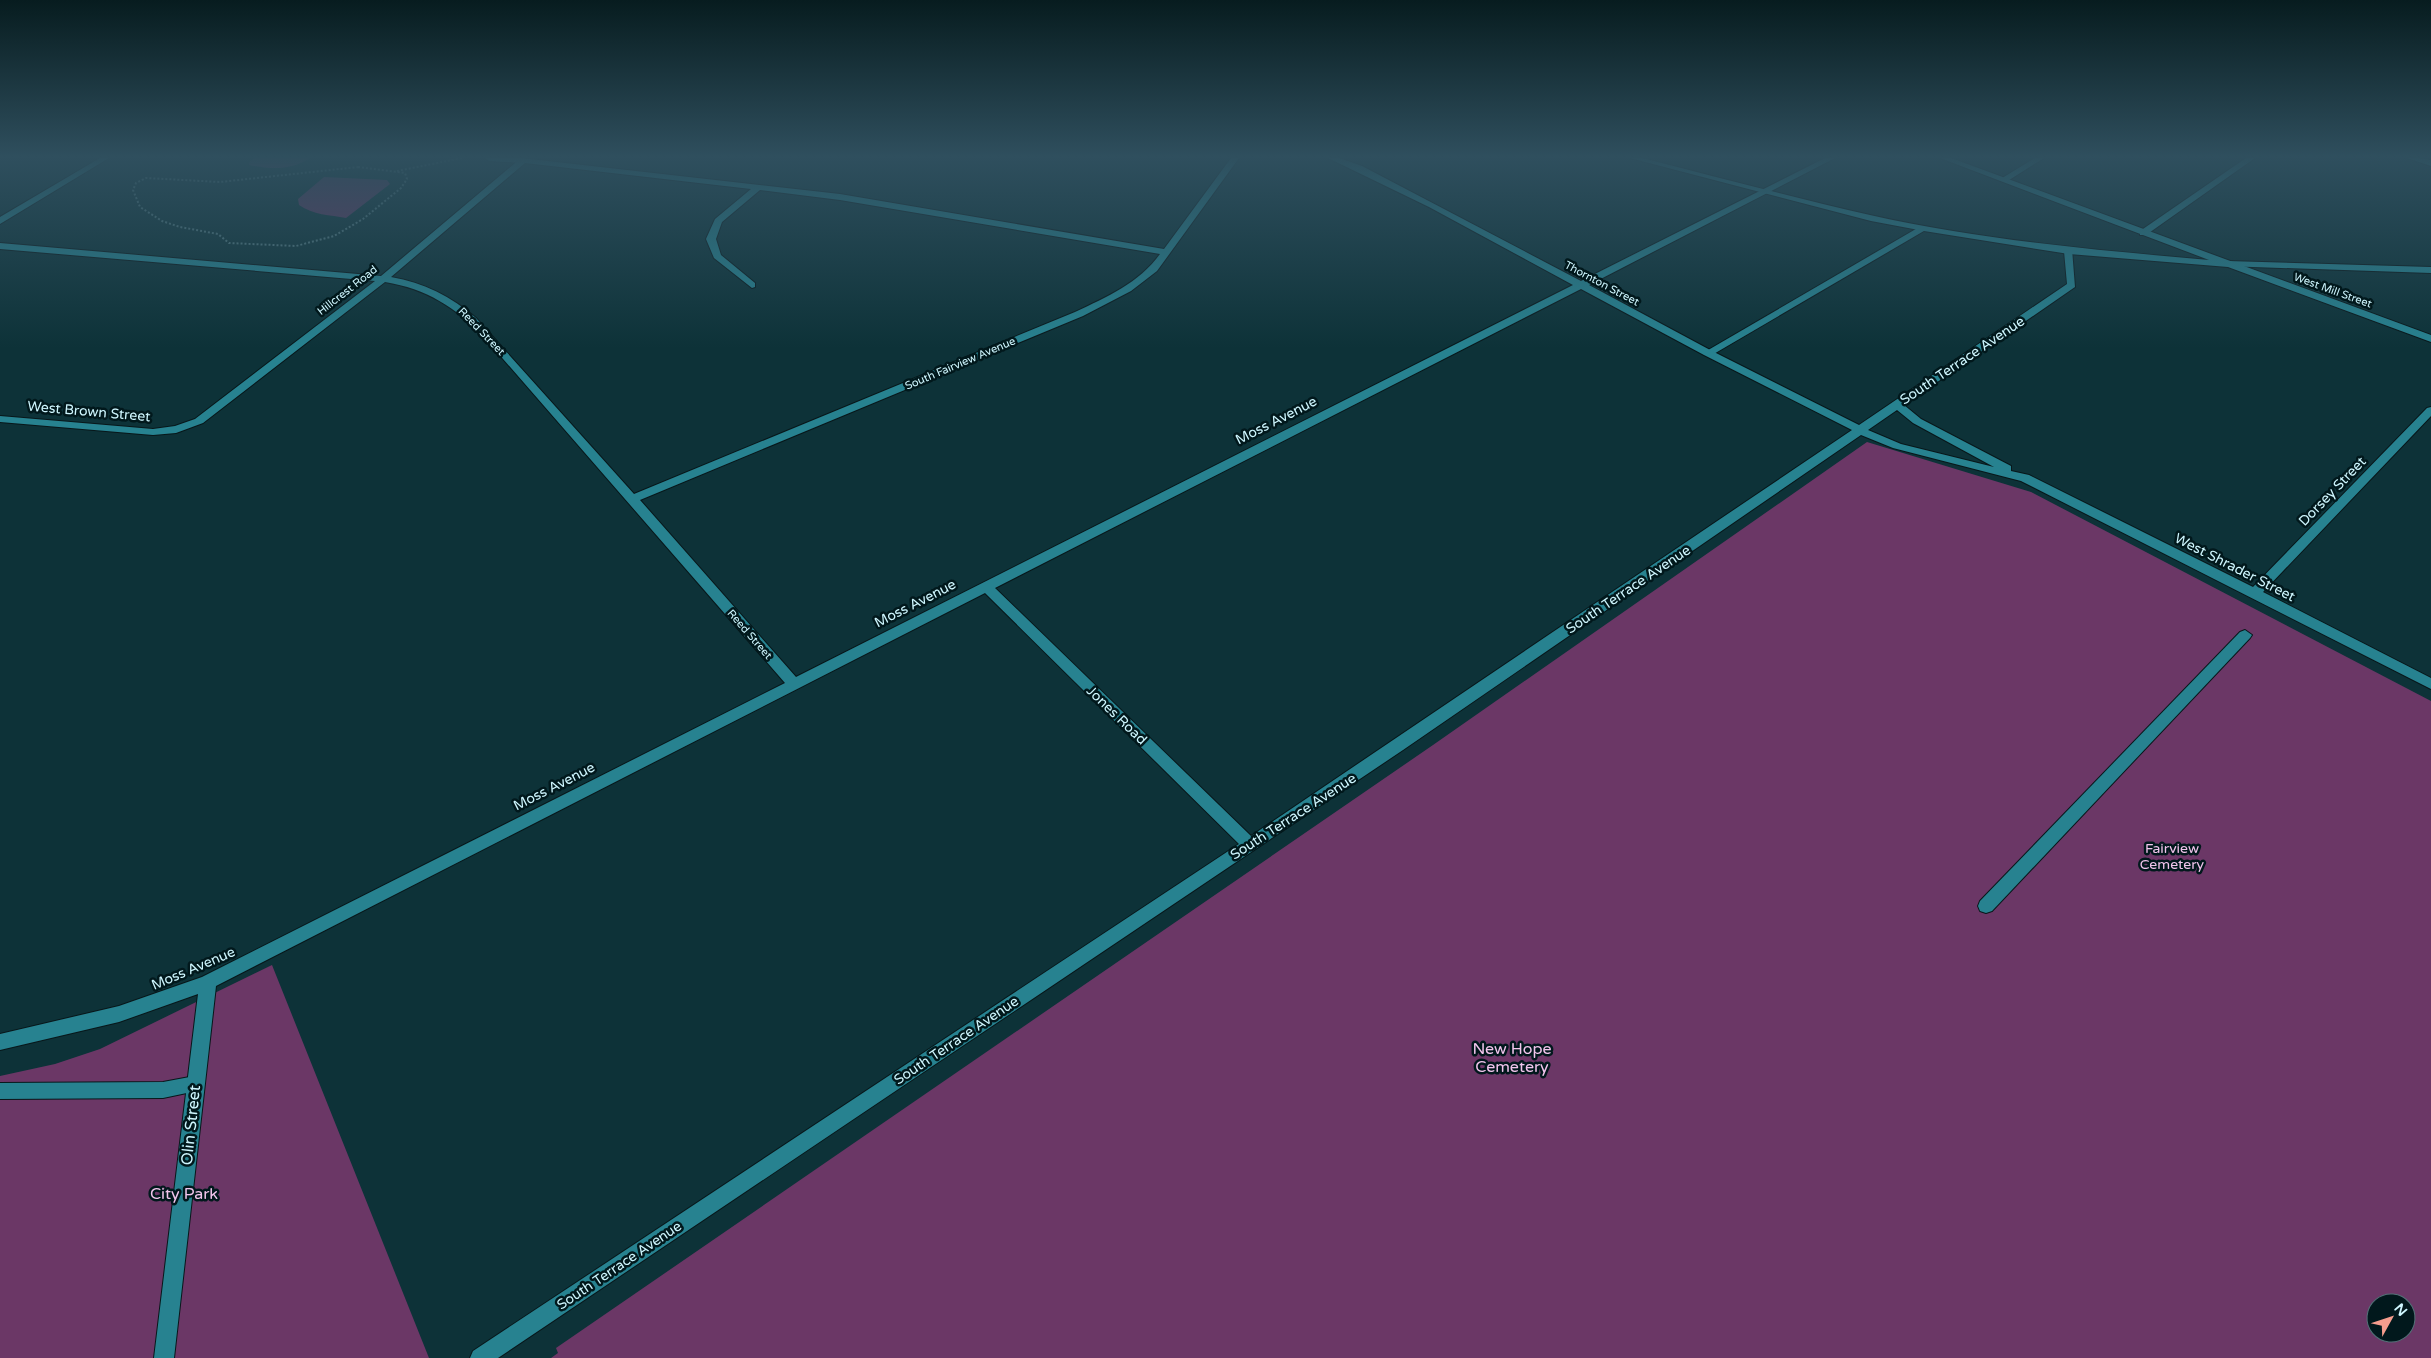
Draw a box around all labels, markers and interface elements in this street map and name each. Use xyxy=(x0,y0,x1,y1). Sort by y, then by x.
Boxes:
street label: Thornton Street xyxy=(1562,258,1641,309)
street label: Hillcrest Road xyxy=(315,263,380,318)
street label: West Mill Street xyxy=(2292,270,2374,311)
street label: Reed Street xyxy=(456,305,508,358)
street label: South Terrace Avenue xyxy=(1897,312,2028,408)
street label: South Fairview Avenue xyxy=(903,334,1017,393)
street label: Moss Avenue xyxy=(1233,393,1320,448)
street label: West Brown Street xyxy=(27,398,152,425)
street label: Dorsey Street xyxy=(2295,453,2370,530)
street label: West Shrader Street xyxy=(2172,530,2299,606)
street label: South Terrace Avenue xyxy=(1563,541,1694,637)
street label: Moss Avenue xyxy=(872,576,959,631)
street label: Reed Street xyxy=(725,607,775,662)
street label: Jones Road xyxy=(1083,682,1150,748)
street label: Moss Avenue xyxy=(511,759,598,814)
street label: South Terrace Avenue xyxy=(1227,769,1359,863)
park label: Fairview Cemetery xyxy=(2140,840,2205,873)
street label: Moss Avenue xyxy=(149,943,238,994)
street label: South Terrace Avenue xyxy=(891,992,1022,1088)
park label: New Hope Cemetery xyxy=(1472,1039,1552,1077)
street label: Olin Street xyxy=(177,1084,205,1166)
park label: City Park xyxy=(150,1184,218,1204)
street label: South Terrace Avenue xyxy=(554,1217,685,1313)
north arrow xyxy=(2366,1293,2416,1343)
text: N xyxy=(2390,1300,2411,1320)

